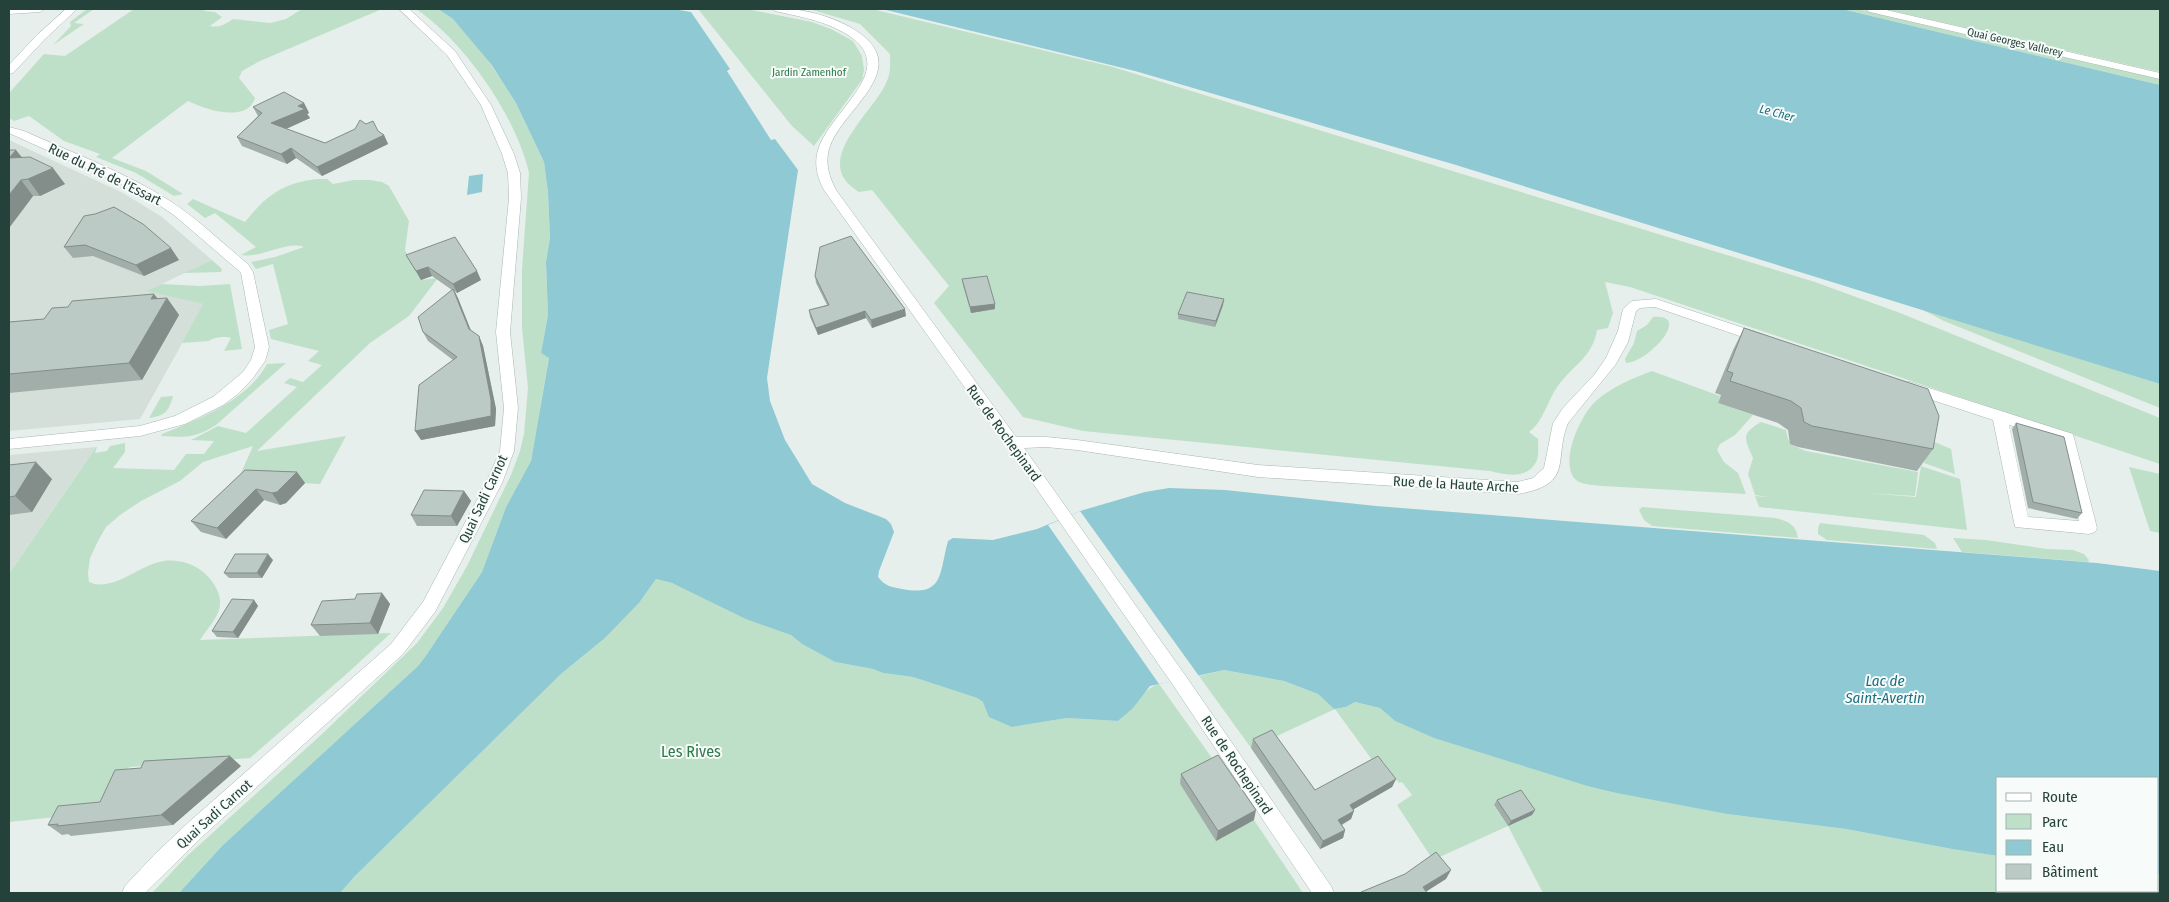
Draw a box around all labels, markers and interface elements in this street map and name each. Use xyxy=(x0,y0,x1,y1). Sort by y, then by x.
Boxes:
street label: Quai Georges Vallerey xyxy=(1966,25,2064,60)
park label: Jardin Zamenhof xyxy=(772,66,847,79)
water label: Le Cher xyxy=(1758,102,1797,125)
street label: Rue du Pré de l'Essart xyxy=(46,140,164,209)
street label: Rue de Rochepinard xyxy=(963,382,1044,485)
street label: Quai Sadi Carnot xyxy=(455,452,512,546)
street label: Rue de la Haute Arche xyxy=(1393,473,1519,496)
water label: Lac de Saint-Avertin xyxy=(1844,672,1925,707)
street label: Rue de Rochepinard xyxy=(1197,713,1276,818)
park label: Les Rives xyxy=(661,742,721,761)
street label: Quai Sadi Carnot xyxy=(173,776,256,853)
legend xyxy=(1996,777,2159,892)
text: Route xyxy=(2042,788,2078,806)
text: Parc xyxy=(2042,813,2068,831)
text: Eau xyxy=(2042,838,2064,856)
text: Bâtiment xyxy=(2042,863,2098,881)

